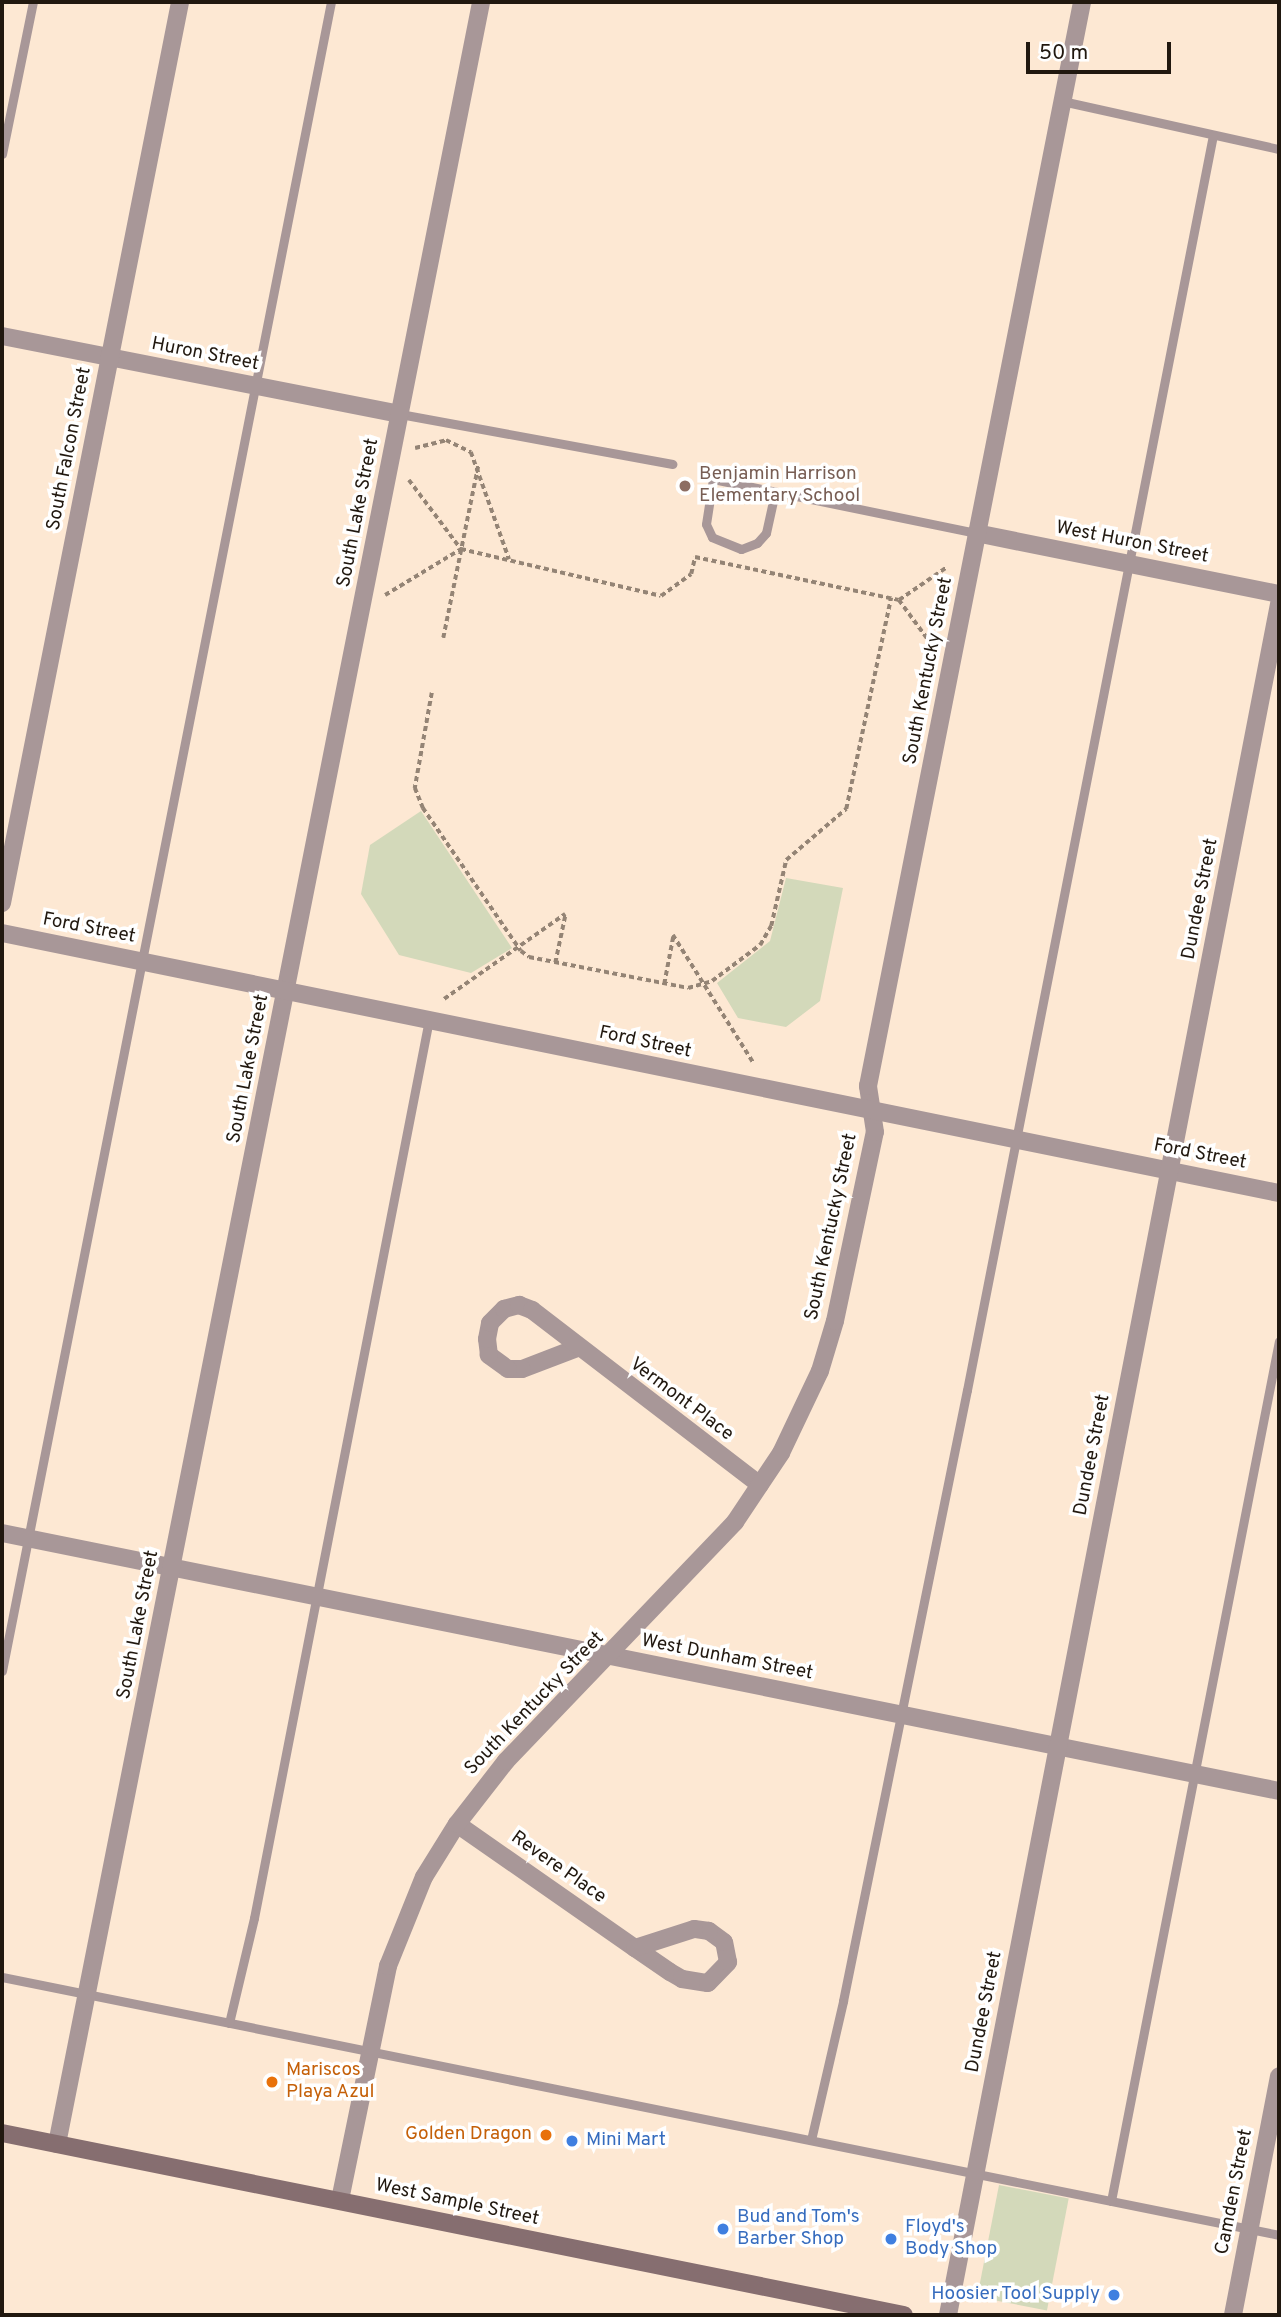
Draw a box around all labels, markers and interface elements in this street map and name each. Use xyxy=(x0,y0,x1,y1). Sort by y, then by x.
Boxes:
scale bar xyxy=(1029,28,1174,72)
text: 50 m xyxy=(1039,40,1088,67)
street label: Huron Street xyxy=(149,333,261,377)
street label: South Falcon Street xyxy=(43,365,97,533)
street label: South Lake Street xyxy=(333,437,385,589)
place label: Benjamin Harrison Elementary School xyxy=(699,464,860,508)
marker: Benjamin Harrison Elementary School xyxy=(677,478,693,494)
street label: West Huron Street xyxy=(1054,517,1210,569)
street label: South Kentucky Street xyxy=(900,575,958,767)
street label: Dundee Street xyxy=(1178,836,1224,962)
street label: Ford Street xyxy=(41,909,137,949)
street label: South Lake Street xyxy=(223,993,275,1145)
street label: Ford Street xyxy=(597,1022,693,1064)
street label: South Kentucky Street xyxy=(801,1131,863,1323)
street label: Ford Street xyxy=(1152,1135,1248,1175)
street label: Vermont Place xyxy=(624,1353,738,1447)
street label: Dundee Street xyxy=(1070,1392,1116,1518)
street label: South Lake Street xyxy=(113,1549,165,1701)
street label: South Kentucky Street xyxy=(461,1628,609,1780)
street label: West Dunham Street xyxy=(639,1630,815,1686)
street label: Revere Place xyxy=(506,1827,610,1909)
street label: Dundee Street xyxy=(962,1949,1008,2075)
place label: Mariscos Playa Azul xyxy=(286,2060,375,2104)
marker: Mariscos Playa Azul xyxy=(264,2074,280,2090)
place label: Golden Dragon xyxy=(405,2124,532,2146)
marker: Golden Dragon xyxy=(538,2127,554,2143)
street label: Camden Street xyxy=(1212,2127,1258,2257)
place label: Mini Mart xyxy=(586,2130,666,2152)
marker: Mini Mart xyxy=(564,2133,580,2149)
street label: West Sample Street xyxy=(373,2175,541,2231)
place label: Bud and Tom's Barber Shop xyxy=(737,2207,861,2251)
place label: Floyd's Body Shop xyxy=(905,2217,997,2261)
marker: Bud and Tom's Barber Shop xyxy=(715,2221,731,2237)
marker: Floyd's Body Shop xyxy=(883,2231,899,2247)
place label: Hoosier Tool Supply xyxy=(930,2284,1100,2306)
marker: Hoosier Tool Supply xyxy=(1106,2287,1122,2303)

